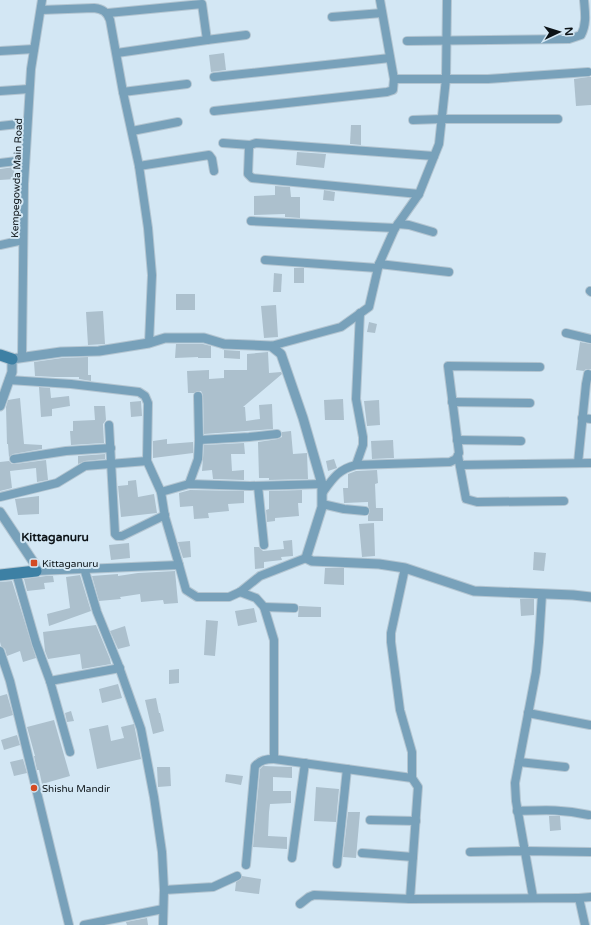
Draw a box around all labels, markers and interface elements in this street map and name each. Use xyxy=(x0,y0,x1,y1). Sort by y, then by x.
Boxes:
north arrow xyxy=(539,12,579,52)
text: N xyxy=(562,26,575,36)
street label: Kempegowda Main Road xyxy=(9,118,25,238)
district label: Kittaganuru xyxy=(21,530,89,545)
marker: Kittaganuru xyxy=(29,558,39,568)
place label: Kittaganuru xyxy=(42,558,98,570)
marker: Shishu Mandir xyxy=(29,783,39,793)
place label: Shishu Mandir xyxy=(42,783,110,795)

